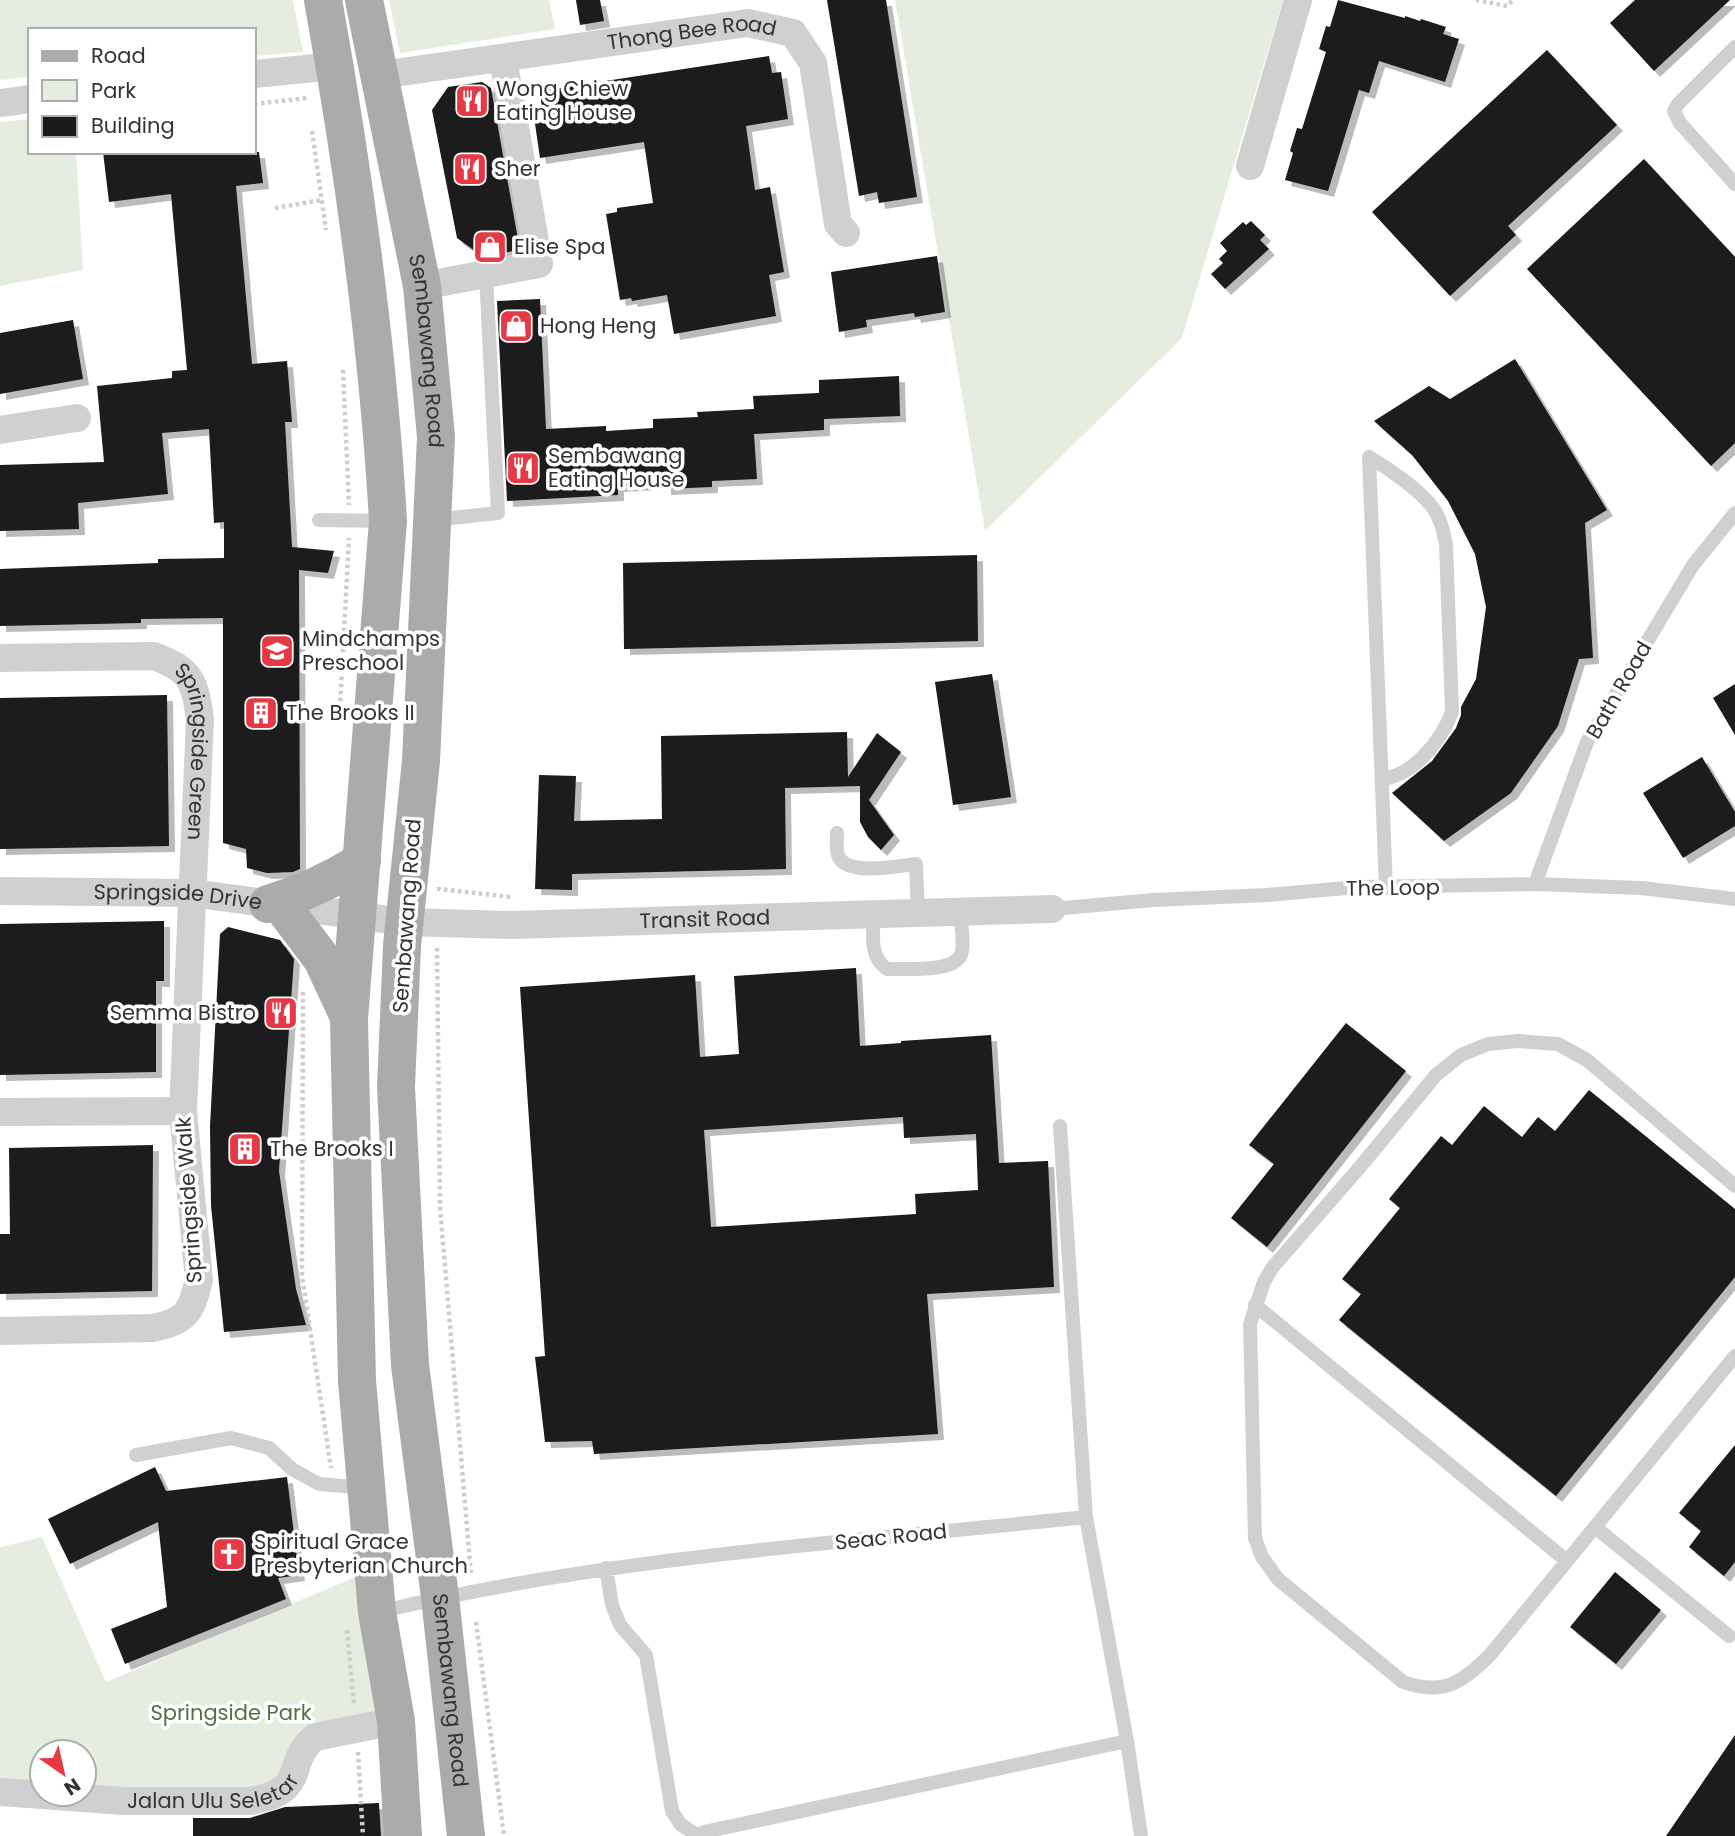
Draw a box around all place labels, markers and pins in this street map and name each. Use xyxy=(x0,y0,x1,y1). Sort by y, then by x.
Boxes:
place label: Wong Chiew Eating House xyxy=(496,74,632,127)
restaurant icon: Wong Chiew Eating House xyxy=(453,82,491,120)
restaurant icon: Sher xyxy=(451,150,489,188)
place label: Sher xyxy=(494,154,541,183)
shop icon: Elise Spa xyxy=(471,228,509,266)
place label: Elise Spa xyxy=(514,232,605,261)
shop icon: Hong Heng xyxy=(497,307,535,345)
place label: Hong Heng xyxy=(540,311,656,340)
place label: Sembawang Eating House xyxy=(548,441,684,494)
restaurant icon: Sembawang Eating House xyxy=(504,449,542,487)
place label: Mindchamps Preschool xyxy=(302,624,440,677)
school or university icon: Mindchamps Preschool xyxy=(258,632,296,670)
building icon: The Brooks II xyxy=(242,694,280,732)
place label: The Brooks II xyxy=(286,698,415,727)
restaurant icon: Semma Bistro xyxy=(262,994,300,1032)
place label: Semma Bistro xyxy=(110,998,256,1027)
building icon: The Brooks I xyxy=(226,1130,264,1168)
place label: The Brooks I xyxy=(270,1134,394,1163)
place label: Spiritual Grace Presbyterian Church xyxy=(254,1527,468,1580)
church icon: Spiritual Grace Presbyterian Church xyxy=(210,1535,248,1573)

